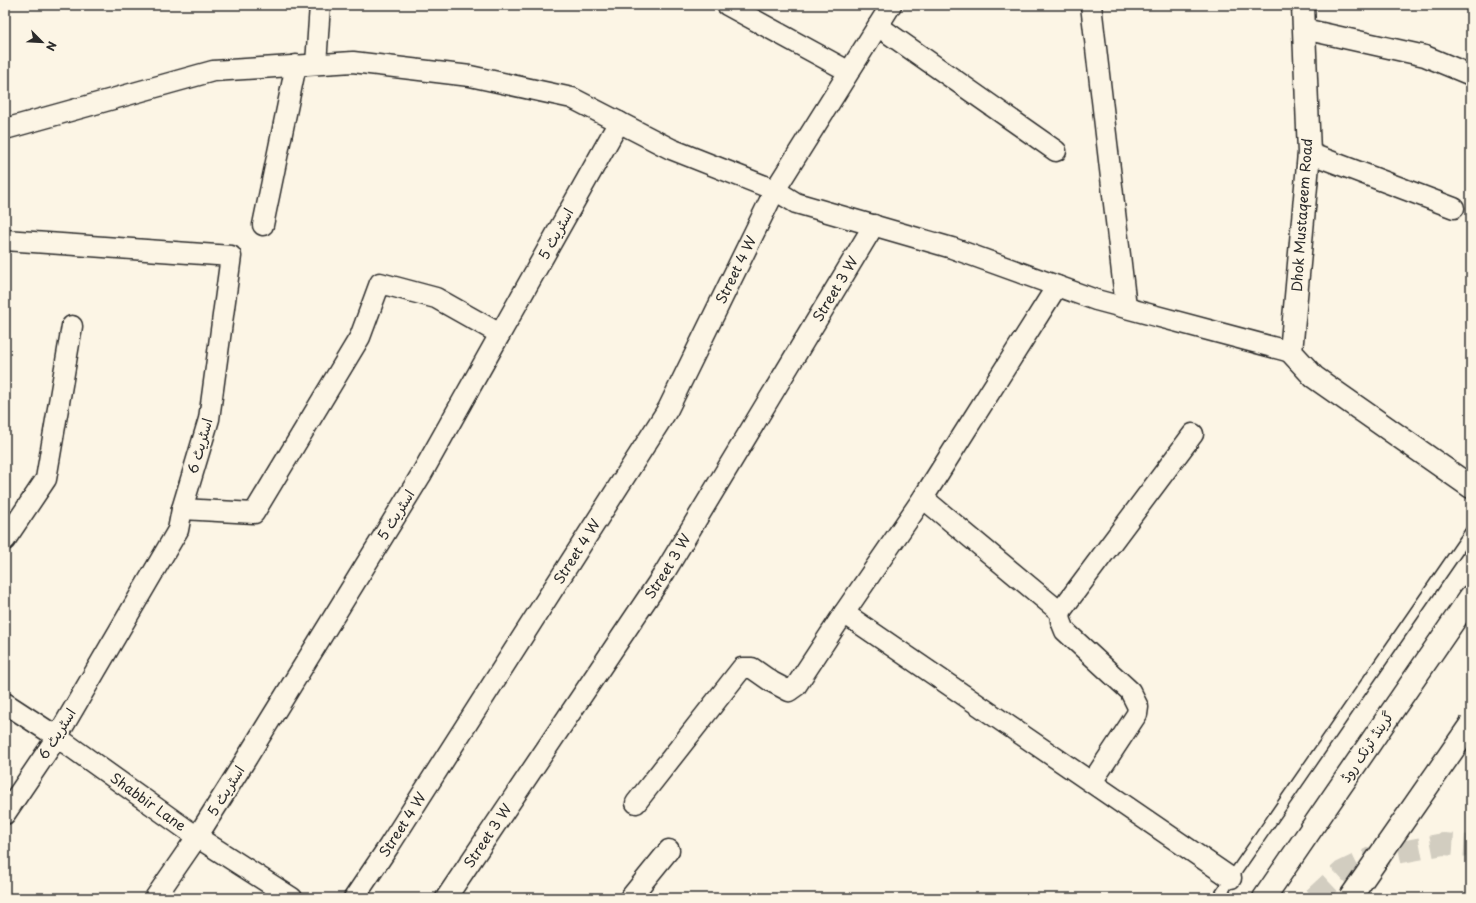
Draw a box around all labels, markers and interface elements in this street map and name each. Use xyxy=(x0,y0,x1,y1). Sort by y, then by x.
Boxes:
north arrow xyxy=(22,22,62,62)
text: N xyxy=(42,39,61,54)
street label: Dhok Mustaqeem Road xyxy=(1286,138,1317,292)
street label: اسٹریٹ 5 xyxy=(533,204,578,263)
street label: Street 4 W xyxy=(710,232,761,307)
street label: Street 3 W xyxy=(807,252,863,326)
street label: اسٹریٹ 6 xyxy=(182,416,217,476)
street label: اسٹریٹ 5 xyxy=(372,485,419,544)
street label: Street 4 W xyxy=(548,514,605,588)
street label: Street 3 W xyxy=(639,529,696,603)
street label: اسٹریٹ 6 xyxy=(33,704,81,764)
street label: گرینڈ ٹرنک روڈ xyxy=(1335,707,1398,787)
street label: اسٹریٹ 5 xyxy=(202,761,249,820)
street label: Shabbir Lane xyxy=(106,767,191,836)
street label: Street 4 W xyxy=(374,787,431,861)
street label: Street 3 W xyxy=(458,799,517,872)

